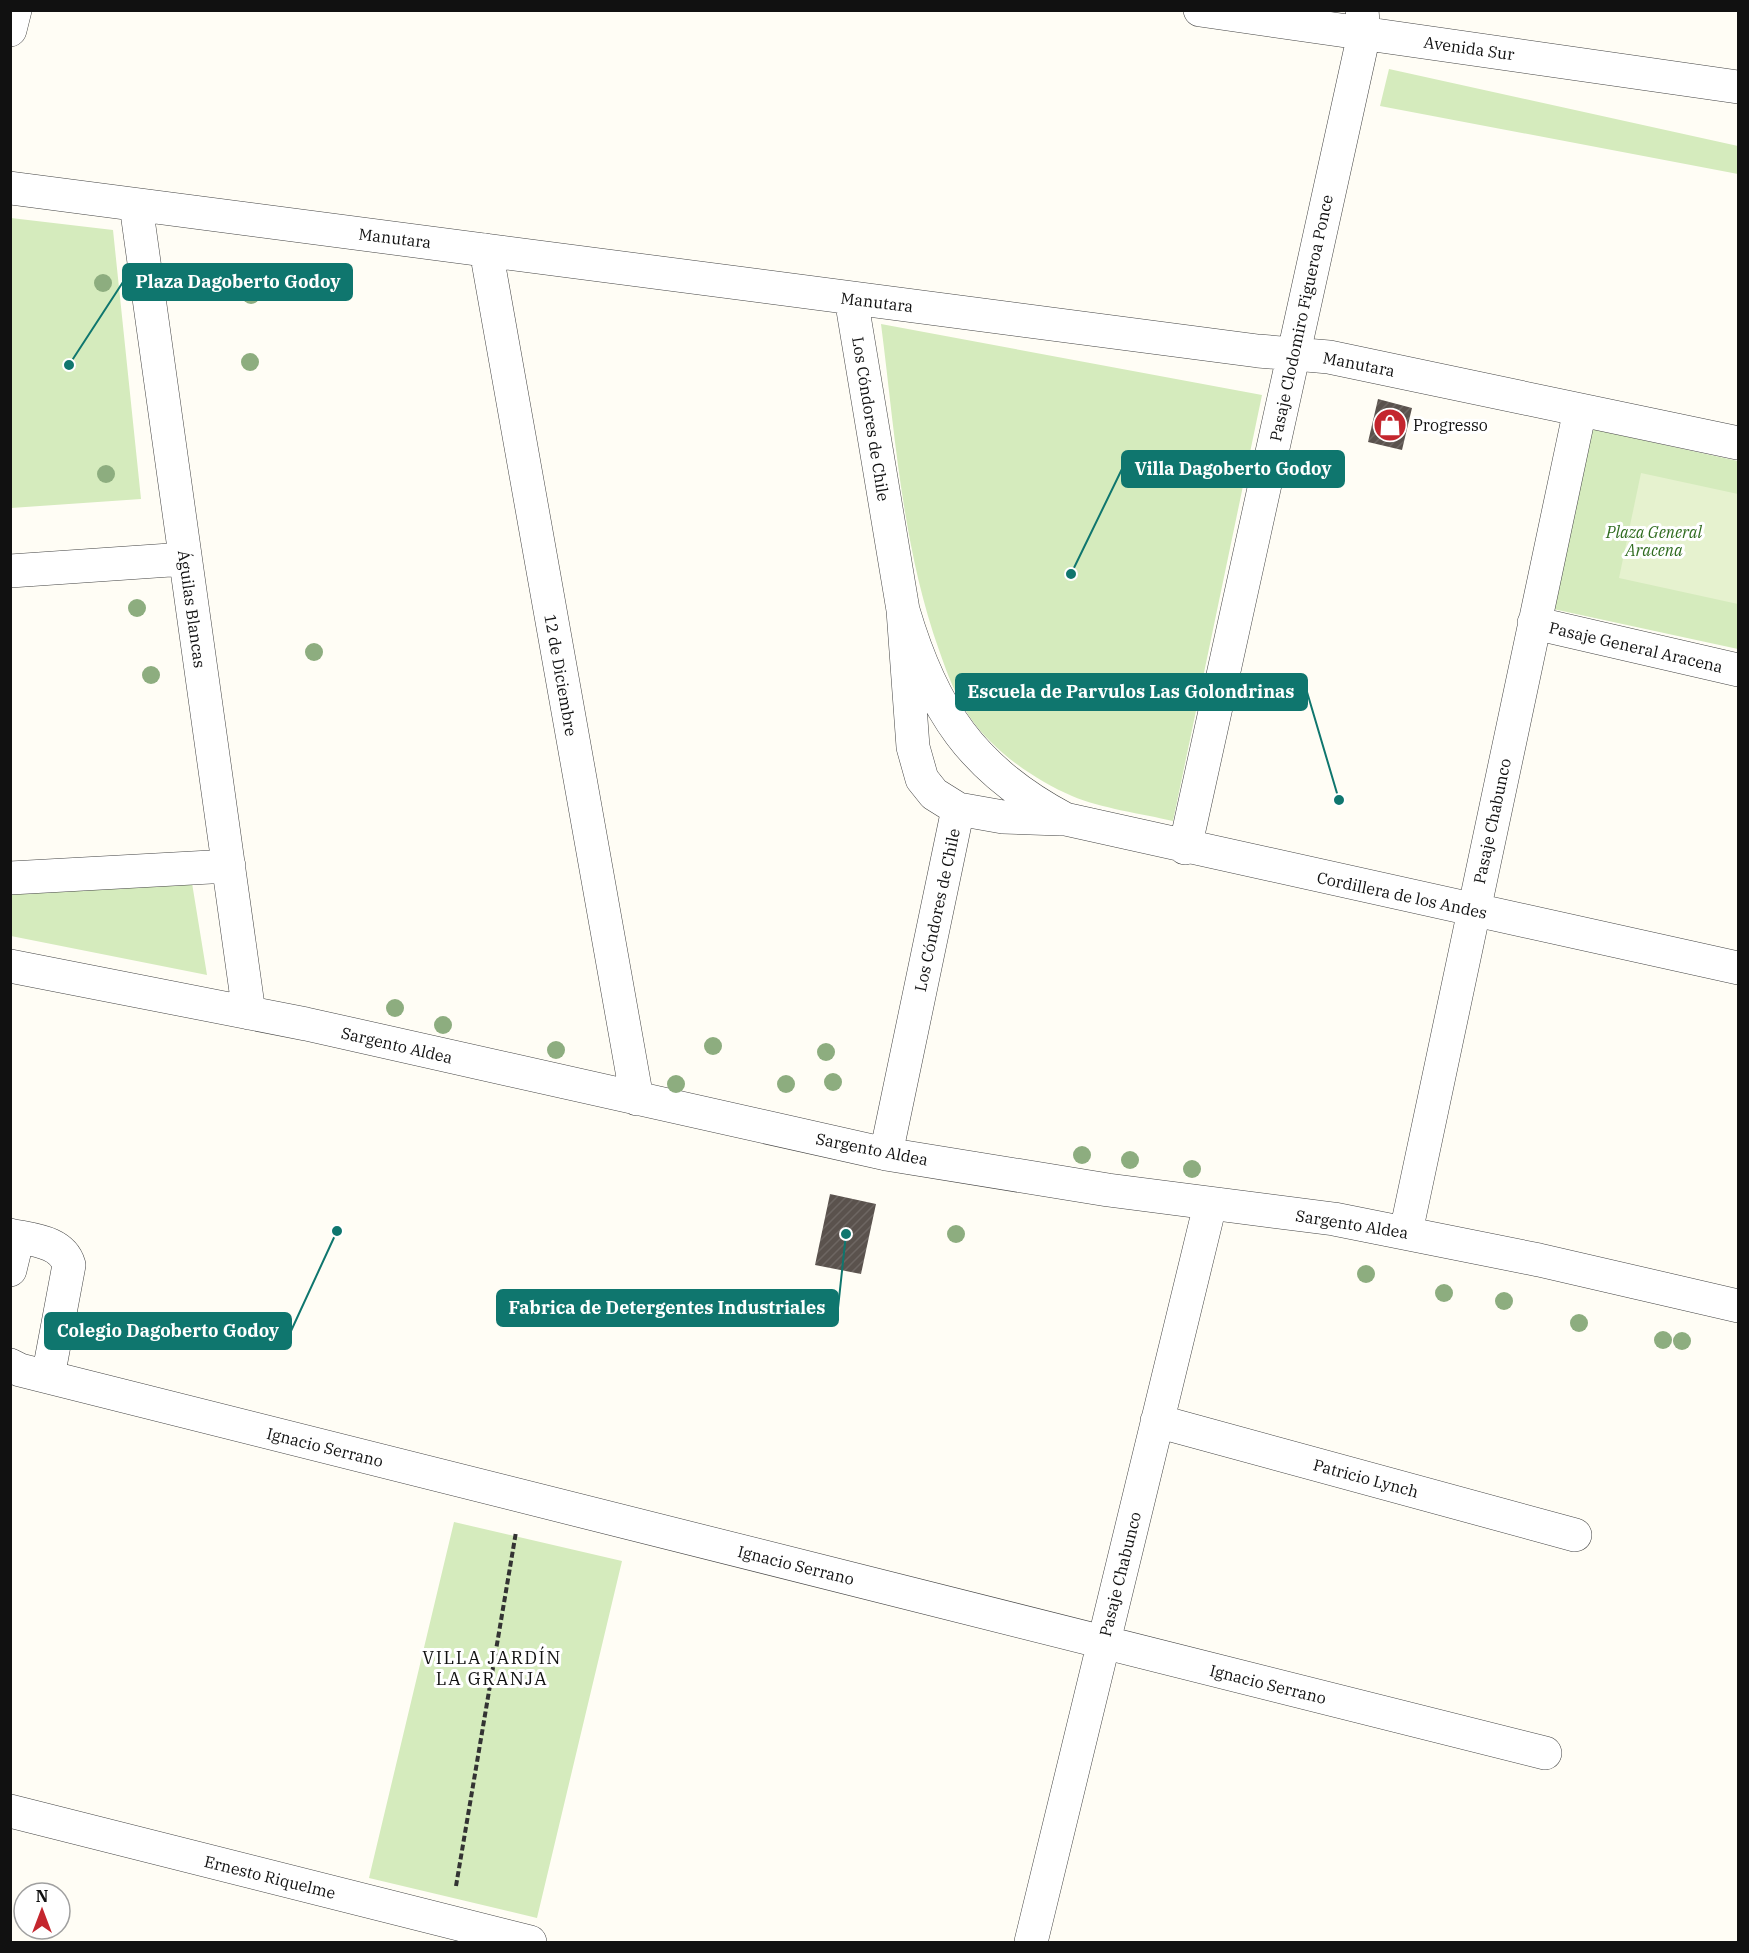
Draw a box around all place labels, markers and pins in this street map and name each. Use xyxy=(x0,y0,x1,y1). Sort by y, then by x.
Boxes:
callout: Plaza Dagoberto Godoy xyxy=(123,264,352,300)
shop icon: Progresso xyxy=(1372,407,1408,443)
place label: Progresso xyxy=(1413,415,1488,435)
callout: Villa Dagoberto Godoy xyxy=(1122,451,1344,487)
callout: Escuela de Parvulos Las Golondrinas xyxy=(956,674,1307,710)
callout: Fabrica de Detergentes Industriales xyxy=(497,1290,838,1326)
callout: Colegio Dagoberto Godoy xyxy=(45,1313,291,1349)

